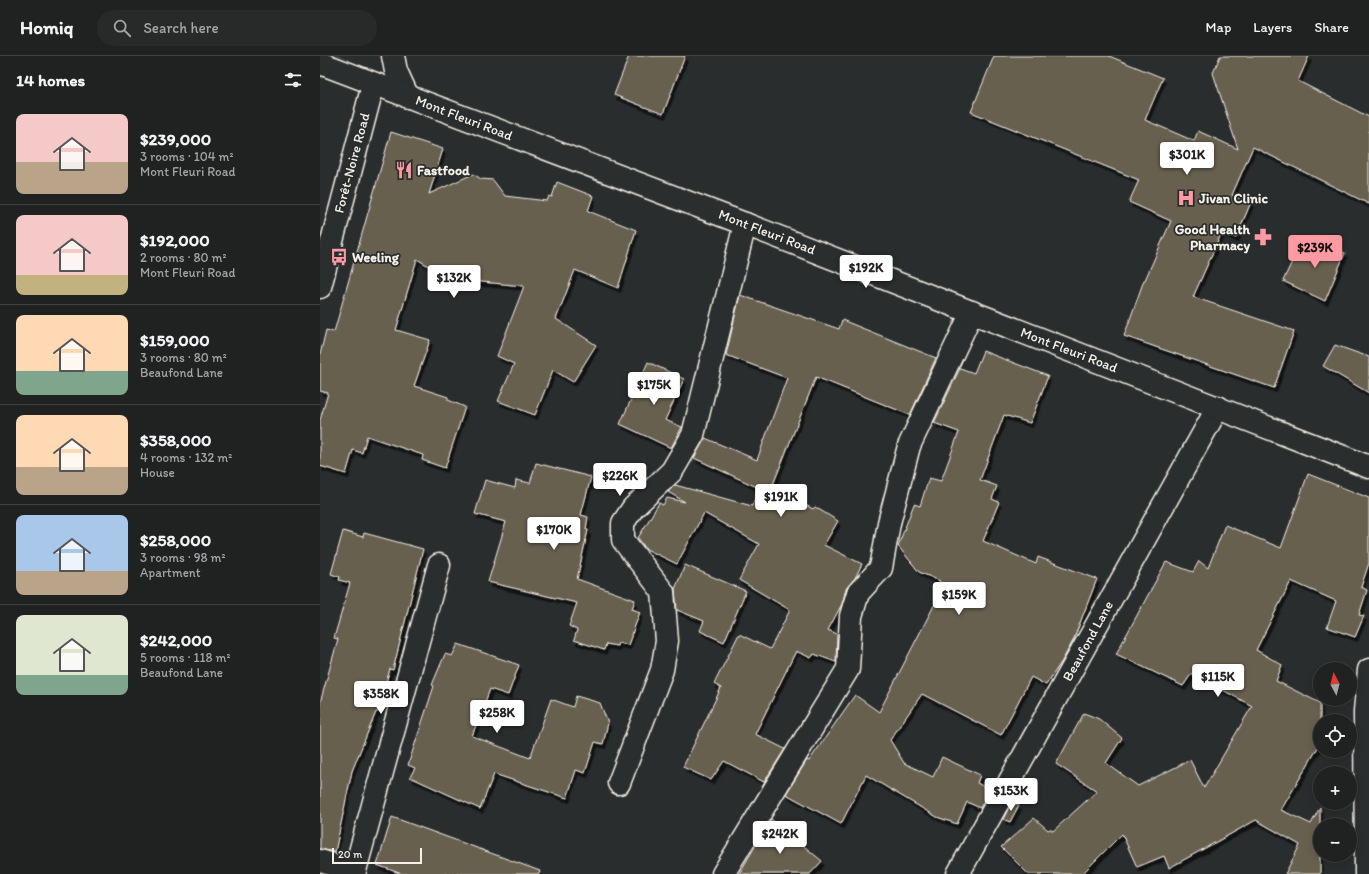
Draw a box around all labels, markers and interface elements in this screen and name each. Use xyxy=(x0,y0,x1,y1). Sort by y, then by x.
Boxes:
search box xyxy=(97,10,377,46)
text: Homiq xyxy=(20,16,73,39)
icon: search xyxy=(111,17,133,39)
text: Search here xyxy=(143,19,219,37)
text: Map xyxy=(1206,19,1231,36)
text: Layers xyxy=(1253,19,1292,36)
text: Share xyxy=(1314,19,1349,36)
icon: filters xyxy=(282,69,304,91)
text: 14 homes xyxy=(16,70,85,90)
street label: Mont Fleuri Road xyxy=(413,92,515,145)
street label: Forêt-Noire Road xyxy=(330,111,374,215)
text: $239,000 xyxy=(140,129,211,149)
icon: home xyxy=(48,130,96,178)
pin: $301K xyxy=(1159,142,1215,176)
text: $301K xyxy=(1169,147,1205,162)
text: 3 rooms · 104 m² xyxy=(140,149,233,164)
restaurant icon: Fastfood xyxy=(394,160,414,180)
place label: Fastfood xyxy=(417,162,470,179)
text: Mont Fleuri Road xyxy=(140,164,235,179)
hospital icon: Jivan Clinic xyxy=(1176,188,1196,208)
place label: Jivan Clinic xyxy=(1198,190,1268,207)
street label: Mont Fleuri Road xyxy=(716,206,818,259)
place label: Good Health Pharmacy xyxy=(1175,221,1250,254)
pharmacy icon: Good Health Pharmacy xyxy=(1253,227,1273,247)
text: $192,000 xyxy=(140,230,210,250)
icon: home xyxy=(48,231,96,279)
pin: $239K xyxy=(1287,235,1343,269)
text: $239K xyxy=(1297,240,1333,255)
bus stop icon: Weeling xyxy=(329,247,349,267)
place label: Weeling xyxy=(352,249,400,266)
text: 2 rooms · 80 m² xyxy=(140,250,227,265)
pin: $192K xyxy=(838,255,894,289)
text: $192K xyxy=(849,260,883,275)
text: Mont Fleuri Road xyxy=(140,265,235,280)
pin: $132K xyxy=(426,265,482,299)
text: $132K xyxy=(437,270,471,285)
street label: Mont Fleuri Road xyxy=(1018,324,1120,377)
text: $159,000 xyxy=(140,330,210,350)
icon: home xyxy=(48,331,96,379)
text: 3 rooms · 80 m² xyxy=(140,350,227,365)
text: Beaufond Lane xyxy=(140,365,223,380)
pin: $175K xyxy=(626,372,682,406)
text: $175K xyxy=(637,377,671,392)
text: $358,000 xyxy=(140,430,212,450)
icon: home xyxy=(48,431,96,479)
text: 4 rooms · 132 m² xyxy=(140,450,232,465)
pin: $226K xyxy=(592,463,648,497)
text: House xyxy=(140,465,175,480)
text: $226K xyxy=(602,468,638,483)
pin: $191K xyxy=(753,484,809,518)
text: $191K xyxy=(764,489,798,504)
pin: $170K xyxy=(526,517,582,551)
text: $170K xyxy=(536,522,572,537)
text: $258,000 xyxy=(140,530,211,550)
icon: home xyxy=(48,531,96,579)
text: 3 rooms · 98 m² xyxy=(140,550,226,565)
text: Apartment xyxy=(140,565,201,580)
pin: $159K xyxy=(931,582,987,616)
text: $159K xyxy=(942,587,976,602)
street label: Beaufond Lane xyxy=(1059,598,1117,684)
text: $242,000 xyxy=(140,630,212,650)
icon: home xyxy=(48,631,96,679)
text: 5 rooms · 118 m² xyxy=(140,650,231,665)
north arrow xyxy=(1313,662,1357,706)
map controls xyxy=(1313,662,1357,862)
pin: $115K xyxy=(1190,664,1246,698)
text: Beaufond Lane xyxy=(140,665,223,680)
text: $115K xyxy=(1201,669,1235,684)
pin: $358K xyxy=(353,681,409,715)
text: $358K xyxy=(363,686,399,701)
pin: $258K xyxy=(469,700,525,734)
text: $258K xyxy=(479,705,515,720)
button: locate xyxy=(1313,714,1357,758)
button: + xyxy=(1313,766,1357,810)
pin: $153K xyxy=(983,778,1039,812)
text: $153K xyxy=(994,783,1028,798)
button: − xyxy=(1313,818,1357,862)
pin: $242K xyxy=(752,821,808,855)
text: $242K xyxy=(762,826,798,841)
scale bar xyxy=(332,846,422,865)
text: 20 m xyxy=(338,848,362,861)

